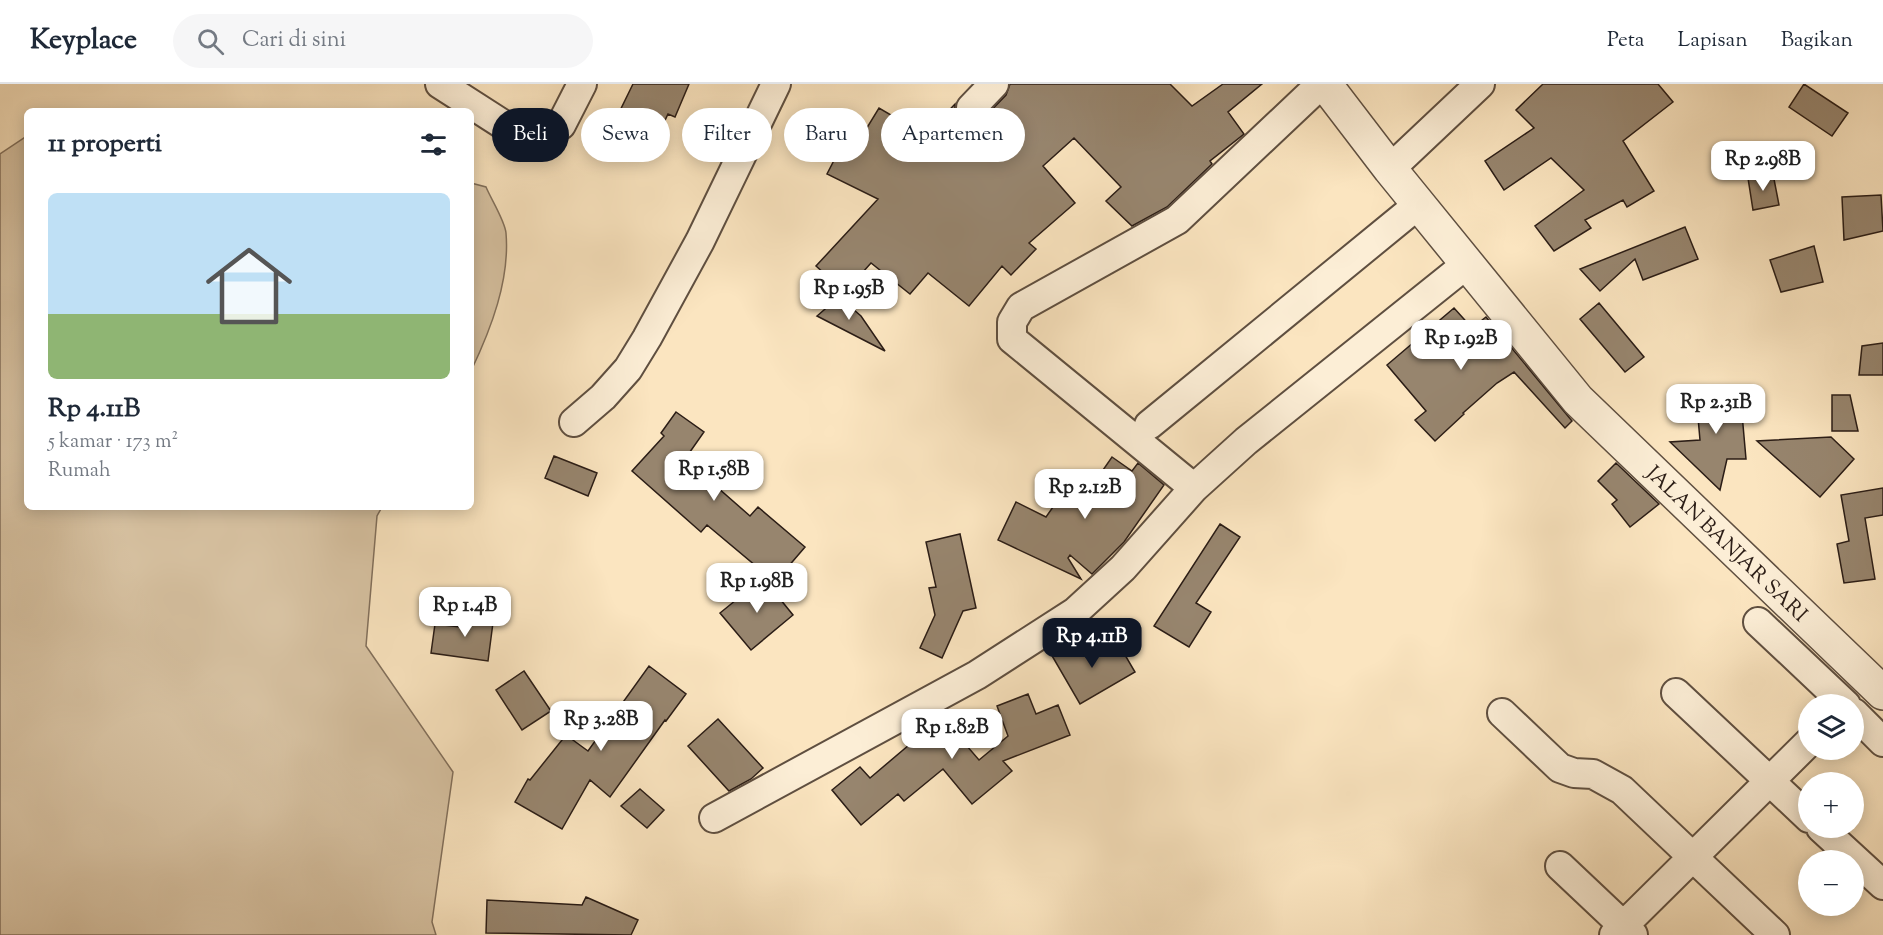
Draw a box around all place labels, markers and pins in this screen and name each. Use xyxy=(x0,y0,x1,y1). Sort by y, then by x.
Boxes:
pin: Rp 2.98B xyxy=(1701,141,1825,192)
pin: Rp 1.95B xyxy=(787,270,911,321)
pin: Rp 1.92B xyxy=(1399,320,1523,371)
pin: Rp 2.31B xyxy=(1654,384,1778,435)
pin: Rp 1.58B xyxy=(652,451,776,502)
pin: Rp 2.12B xyxy=(1023,469,1147,520)
pin: Rp 1.98B xyxy=(695,563,819,614)
pin: Rp 1.4B xyxy=(410,587,520,638)
pin: Rp 4.11B xyxy=(1030,618,1154,669)
pin: Rp 3.28B xyxy=(539,701,663,752)
pin: Rp 1.82B xyxy=(890,709,1014,760)

